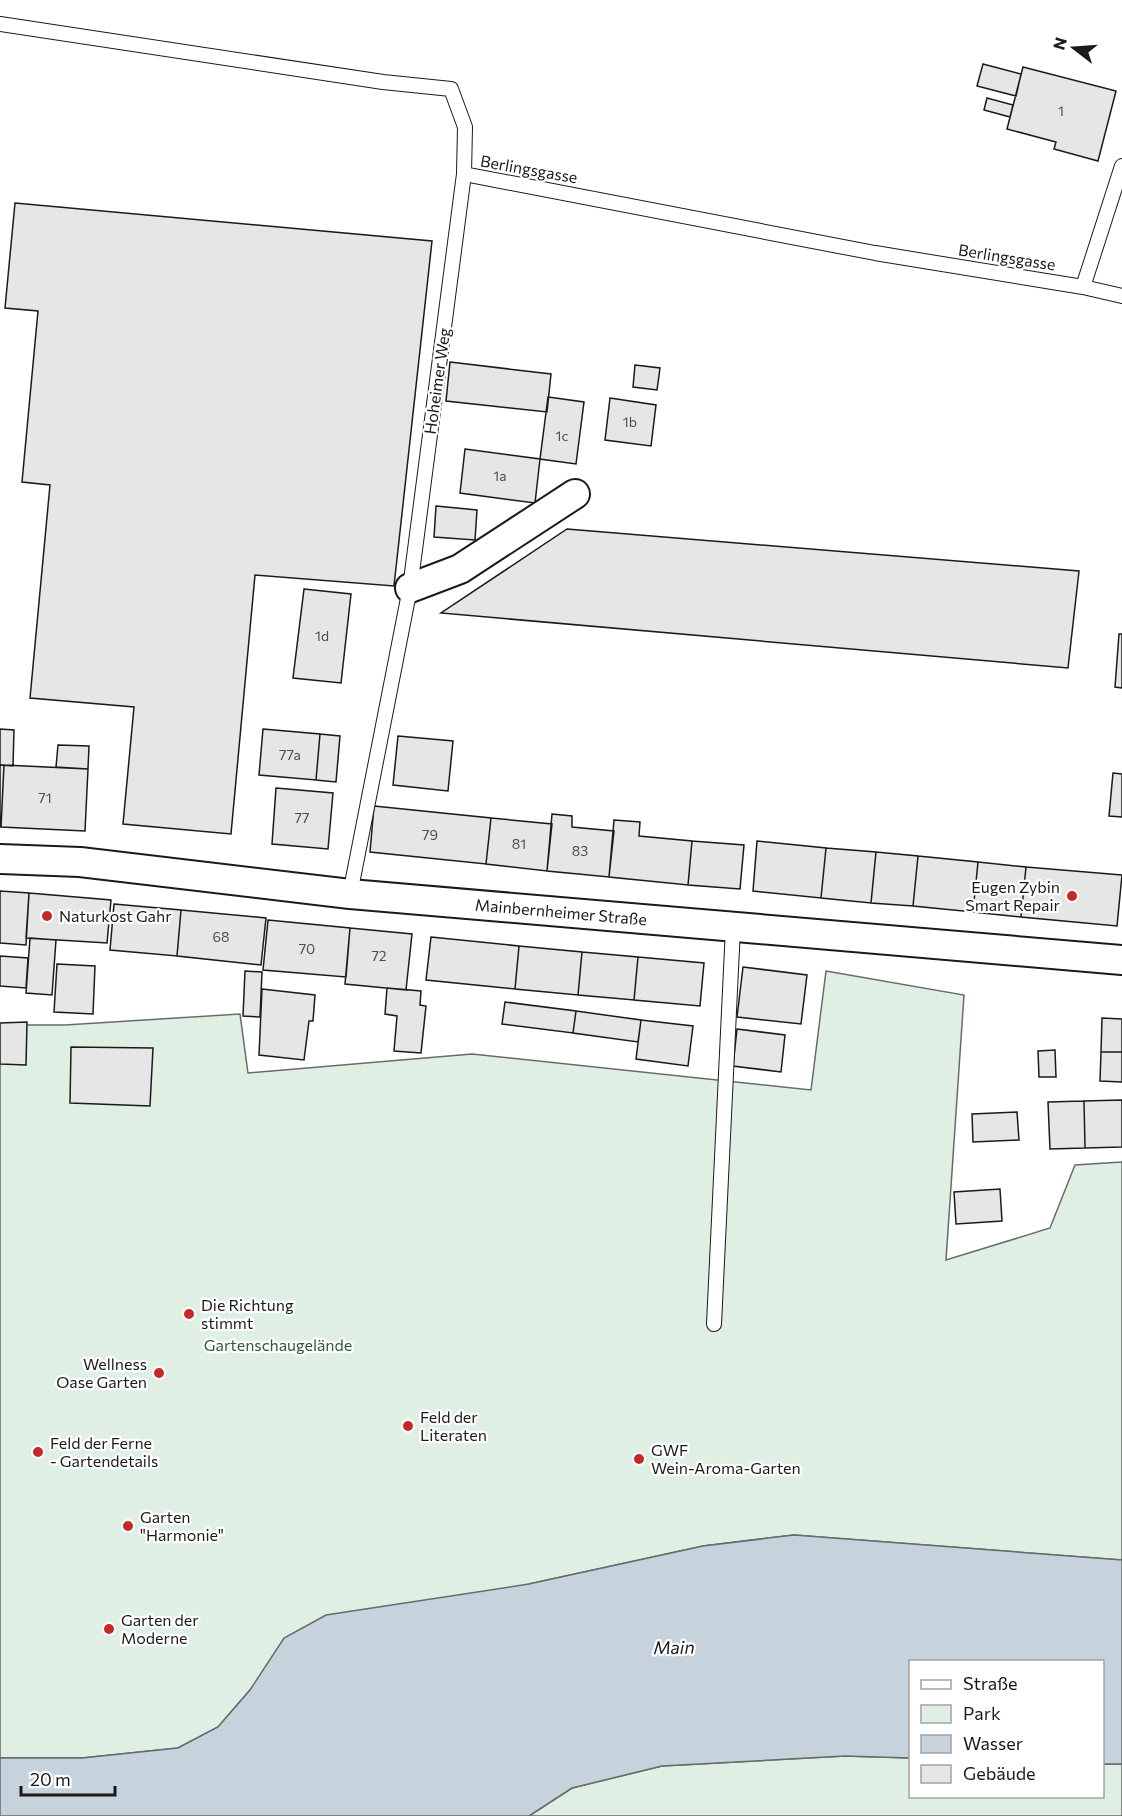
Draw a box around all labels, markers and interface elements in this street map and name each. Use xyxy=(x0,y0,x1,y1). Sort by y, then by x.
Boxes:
north arrow xyxy=(1044,18,1104,78)
text: N xyxy=(1048,35,1070,52)
house number: 1 xyxy=(1058,102,1064,119)
street label: Berlingsgasse xyxy=(479,151,579,186)
street label: Berlingsgasse xyxy=(957,239,1057,274)
street label: Hoheimer Weg xyxy=(420,326,453,435)
house number: 1b xyxy=(623,413,637,430)
house number: 1c xyxy=(556,427,569,444)
house number: 1a xyxy=(493,467,507,484)
house number: 1d xyxy=(315,627,329,644)
house number: 77a xyxy=(279,746,301,763)
house number: 71 xyxy=(38,789,52,806)
house number: 77 xyxy=(295,809,309,826)
house number: 79 xyxy=(422,826,438,843)
house number: 81 xyxy=(512,835,526,852)
house number: 83 xyxy=(572,842,588,859)
place label: Eugen Zybin Smart Repair xyxy=(965,877,1061,914)
marker: Eugen Zybin Smart Repair xyxy=(1065,889,1079,903)
street label: Mainbernheimer Straße xyxy=(474,895,648,928)
place label: Naturkost Gahr xyxy=(59,906,172,925)
marker: Naturkost Gahr xyxy=(40,909,54,923)
house number: 68 xyxy=(213,928,230,945)
house number: 70 xyxy=(299,940,315,957)
house number: 72 xyxy=(371,947,387,964)
place label: Die Richtung stimmt xyxy=(201,1295,294,1332)
marker: Die Richtung stimmt xyxy=(182,1307,196,1321)
park label: Gartenschaugelände xyxy=(204,1335,352,1354)
place label: Wellness Oase Garten xyxy=(56,1354,147,1391)
marker: Wellness Oase Garten xyxy=(152,1366,166,1380)
place label: Feld der Literaten xyxy=(420,1407,487,1444)
marker: Feld der Literaten xyxy=(401,1419,415,1433)
place label: Feld der Ferne - Gartendetails xyxy=(50,1433,158,1470)
place label: GWF Wein-Aroma-Garten xyxy=(651,1440,801,1477)
marker: Feld der Ferne - Gartendetails xyxy=(31,1445,45,1459)
marker: GWF Wein-Aroma-Garten xyxy=(632,1452,646,1466)
place label: Garten "Harmonie" xyxy=(140,1507,224,1544)
marker: Garten "Harmonie" xyxy=(121,1519,135,1533)
place label: Garten der Moderne xyxy=(121,1610,199,1647)
marker: Garten der Moderne xyxy=(102,1622,116,1636)
water label: Main xyxy=(653,1636,695,1658)
legend xyxy=(909,1660,1104,1798)
text: Straße xyxy=(963,1672,1018,1694)
text: Park xyxy=(963,1702,1001,1724)
text: Wasser xyxy=(963,1732,1023,1754)
scale bar xyxy=(21,1759,116,1797)
text: Gebäude xyxy=(963,1762,1036,1784)
text: 20 m xyxy=(30,1768,71,1790)

